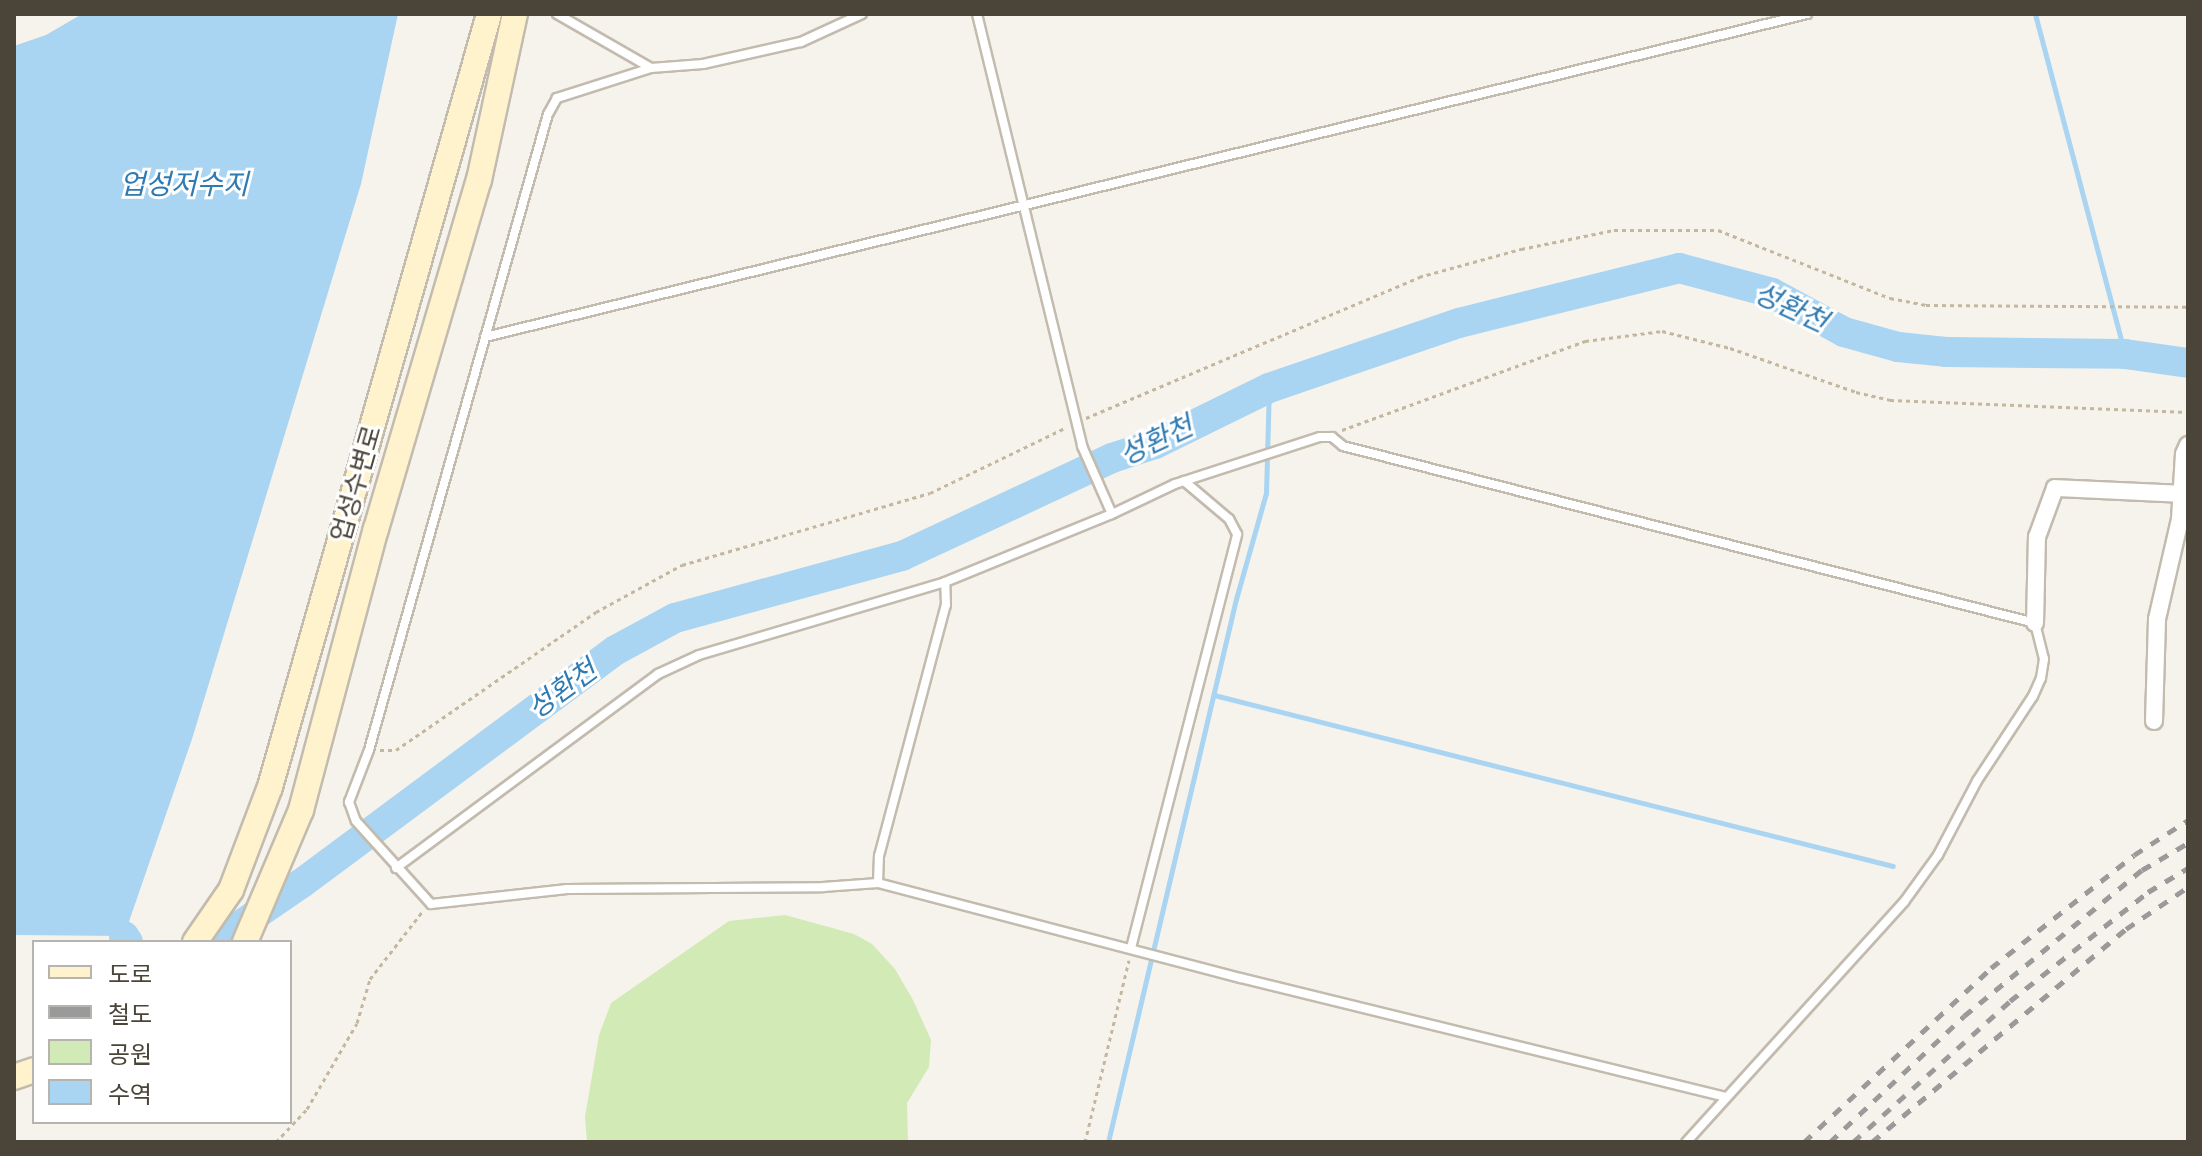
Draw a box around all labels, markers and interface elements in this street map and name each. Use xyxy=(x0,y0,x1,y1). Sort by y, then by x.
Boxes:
water label: 업성저수지 xyxy=(120,167,248,201)
water label: 성환천 xyxy=(1749,275,1833,339)
water label: 성환천 xyxy=(1114,408,1198,472)
street label: 업성수변로 xyxy=(326,422,388,546)
water label: 성환천 xyxy=(521,653,603,725)
legend xyxy=(32,940,292,1124)
text: 도로 xyxy=(108,960,152,989)
text: 철도 xyxy=(108,1000,152,1029)
text: 공원 xyxy=(108,1040,152,1069)
text: 수역 xyxy=(108,1080,152,1109)

